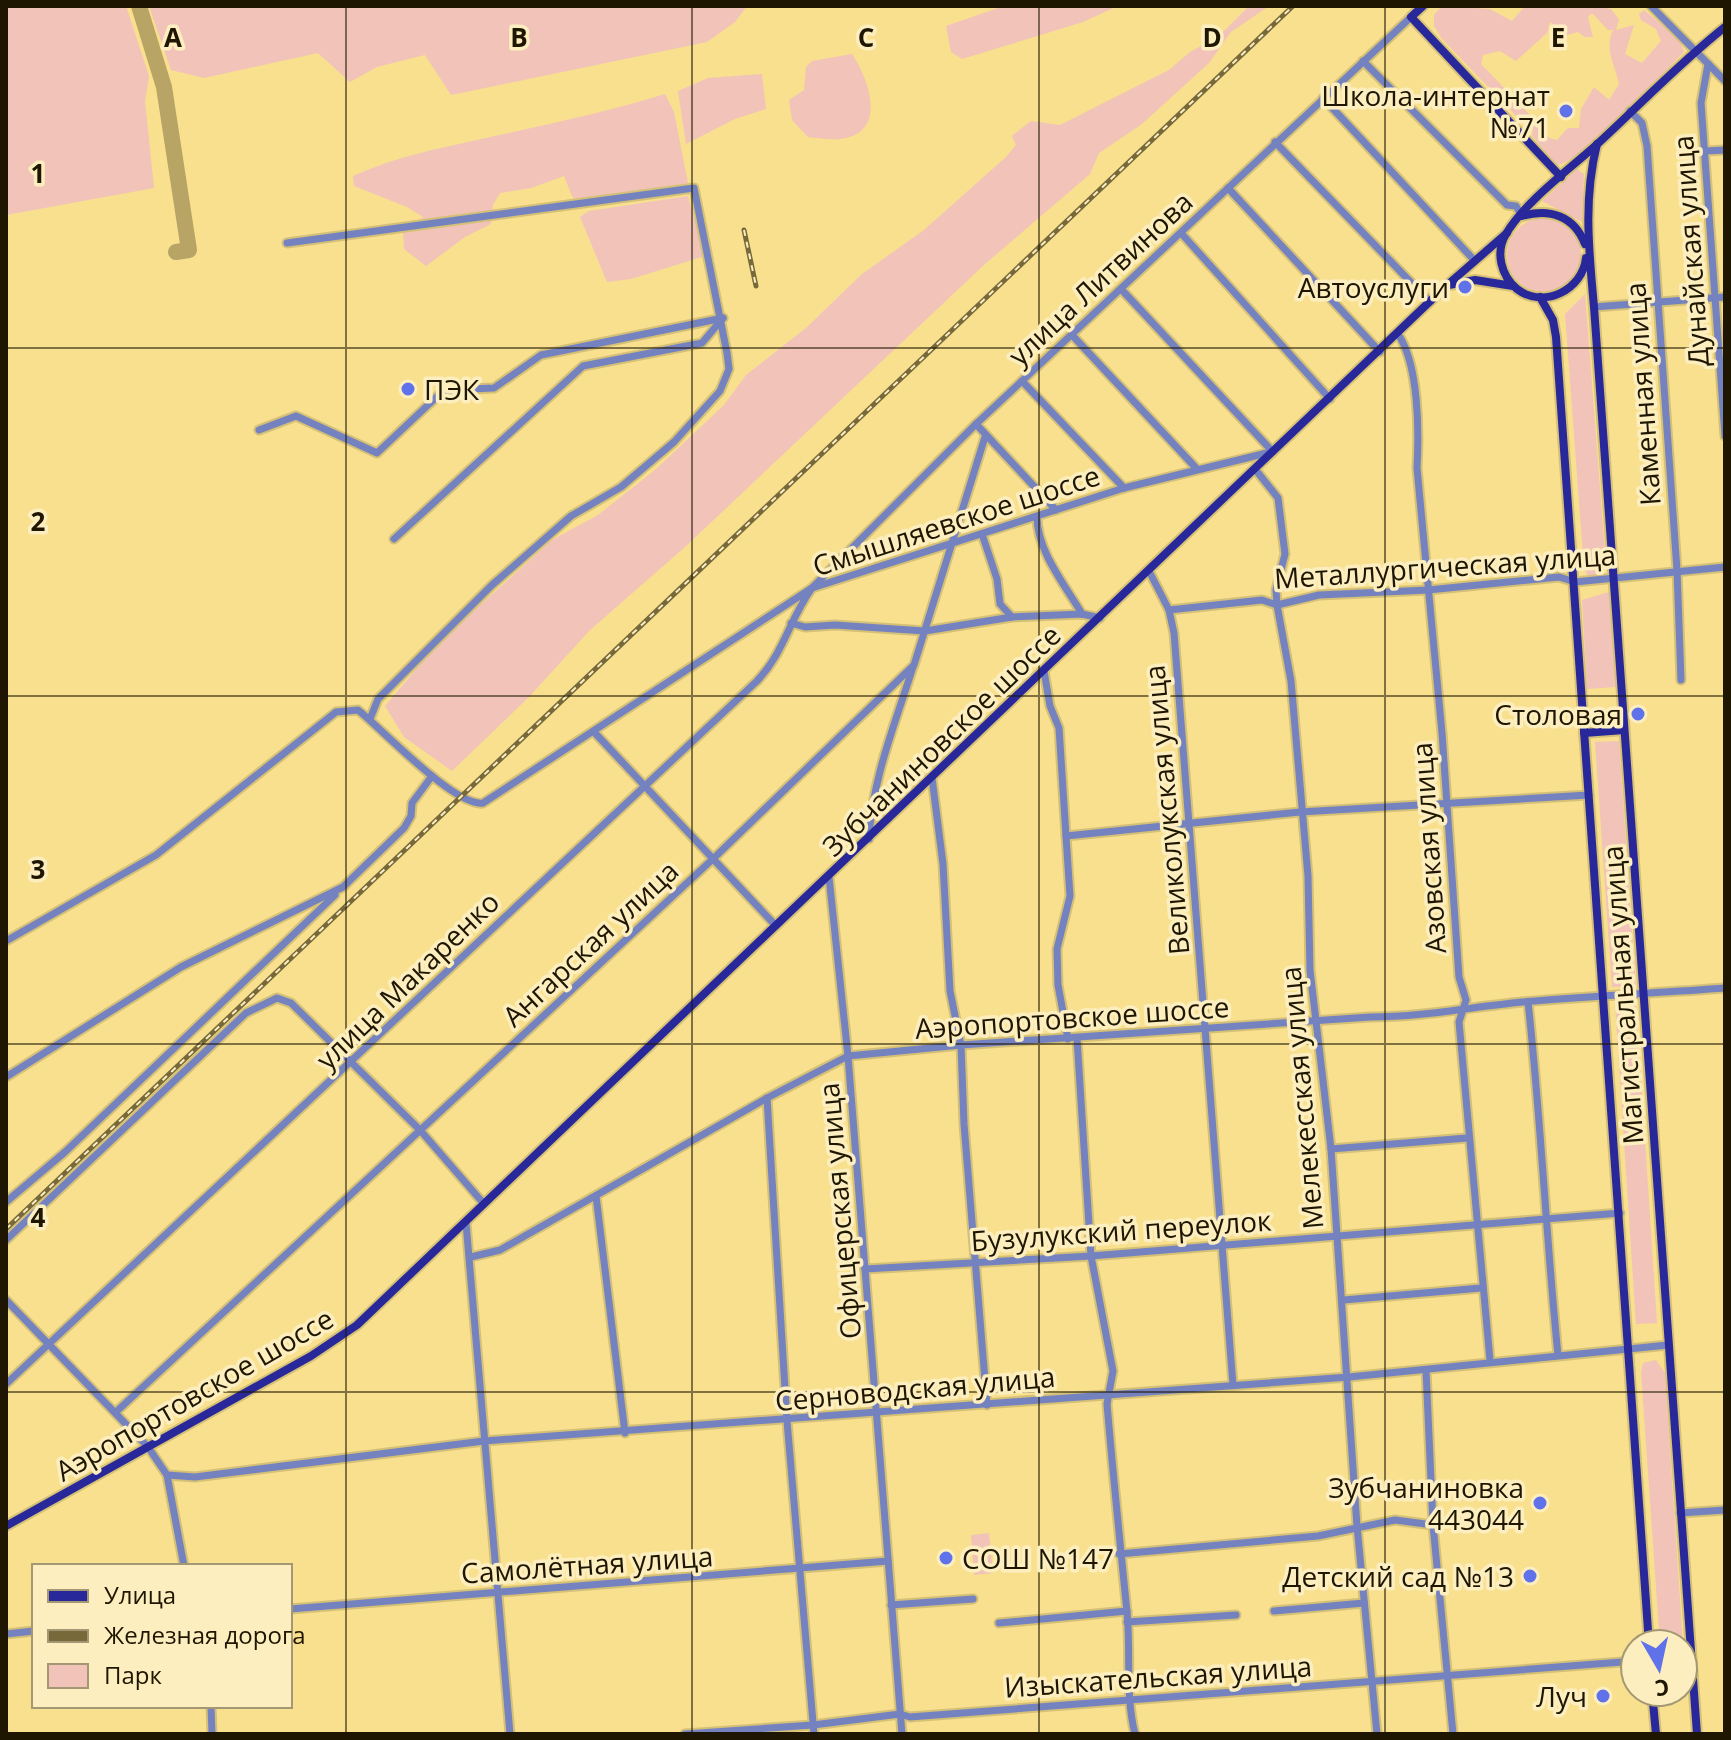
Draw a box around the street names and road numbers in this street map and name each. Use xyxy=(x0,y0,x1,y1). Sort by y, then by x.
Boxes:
street label: Дунайская улица xyxy=(1663,134,1717,368)
street label: улица Литвинова xyxy=(1000,183,1200,373)
street label: Каменная улица xyxy=(1615,281,1669,507)
street label: Смышляевское шоссе xyxy=(807,456,1105,584)
street label: Металлургическая улица xyxy=(1273,535,1617,597)
street label: Зубчаниновское шоссе xyxy=(814,616,1068,864)
street label: Великолукская улица xyxy=(1134,664,1198,956)
street label: Азовская улица xyxy=(1402,741,1454,955)
street label: Магистральная улица xyxy=(1593,844,1651,1146)
street label: Ангарская улица xyxy=(494,852,686,1034)
street label: улица Макаренко xyxy=(307,883,507,1077)
street label: Мелекесская улица xyxy=(1271,965,1331,1231)
street label: Аэропортовское шоссе xyxy=(914,987,1230,1047)
street label: Офицерская улица xyxy=(809,1081,869,1341)
street label: Бузулукский переулок xyxy=(969,1201,1273,1259)
street label: Аэропортовское шоссе xyxy=(48,1299,340,1489)
street label: Серноводская улица xyxy=(773,1357,1057,1419)
street label: Самолётная улица xyxy=(460,1536,714,1592)
street label: Изыскательская улица xyxy=(1003,1646,1313,1706)

